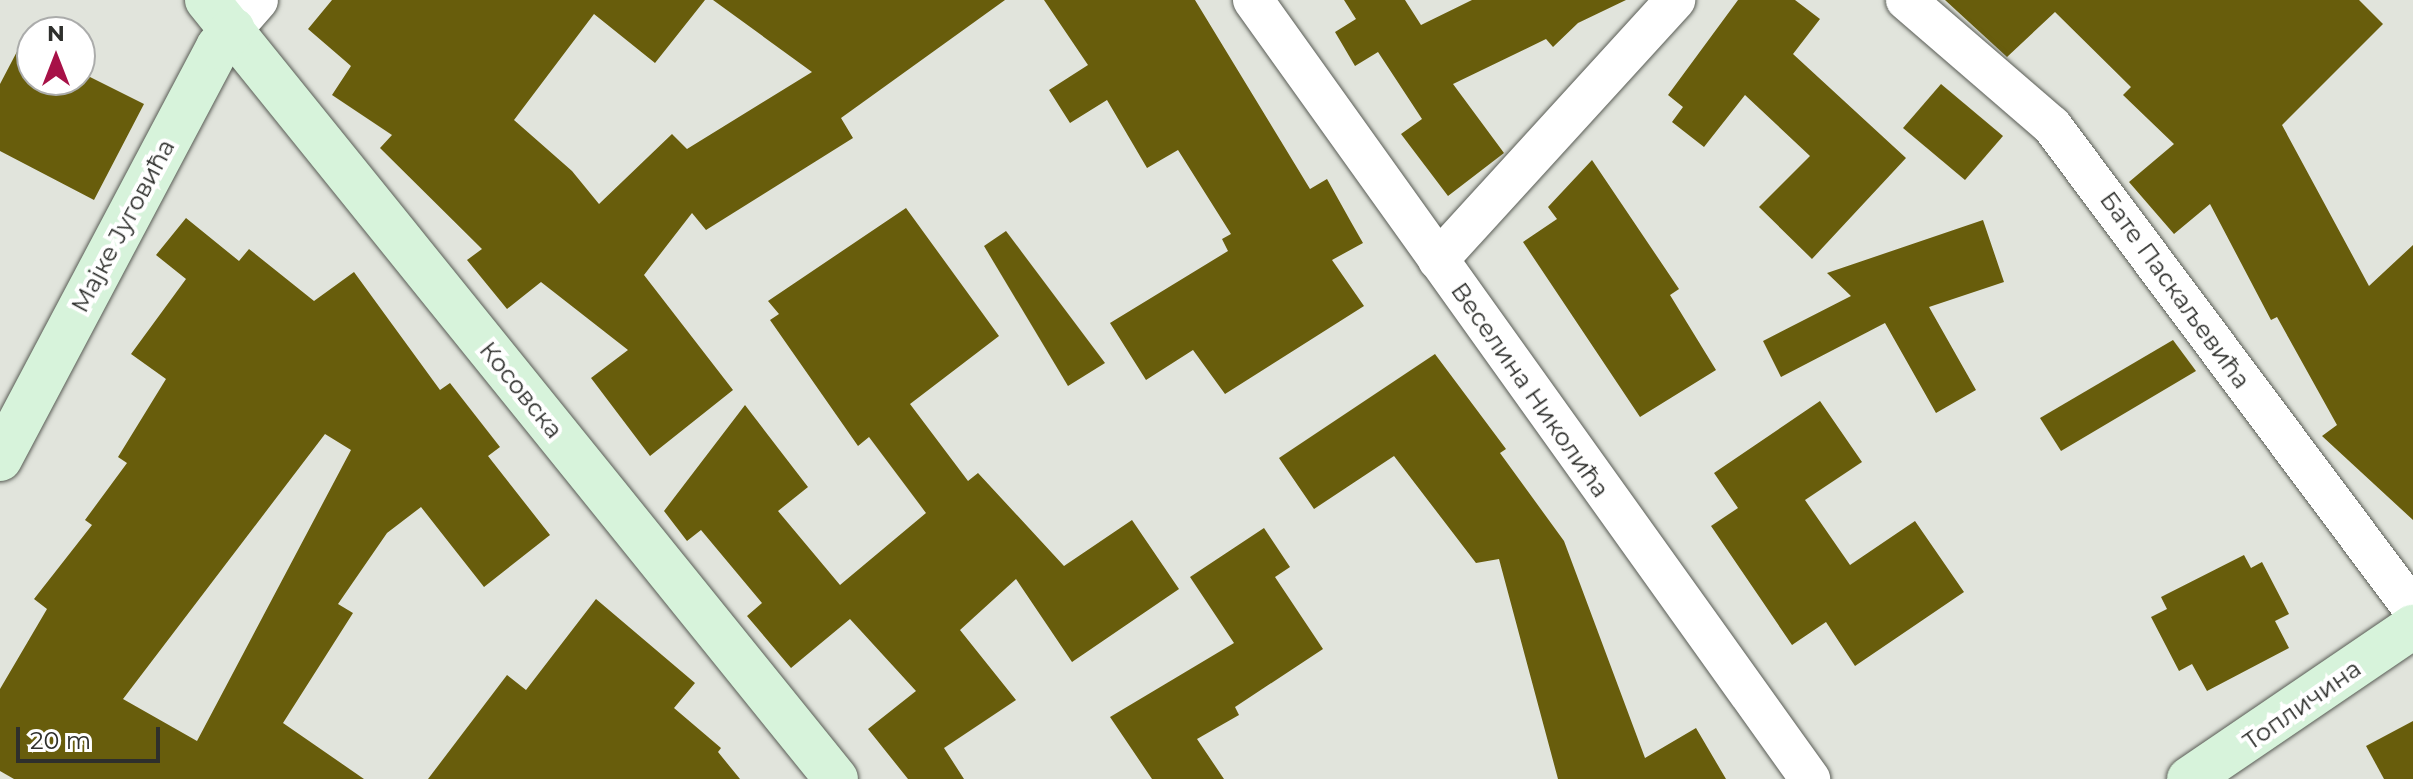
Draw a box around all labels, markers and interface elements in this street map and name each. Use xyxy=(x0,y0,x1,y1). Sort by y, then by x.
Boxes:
north arrow xyxy=(16,16,96,96)
text: N xyxy=(47,20,65,47)
street label: Мајке Југовића xyxy=(65,135,181,317)
street label: Бате Паскаљевића xyxy=(2094,186,2256,394)
street label: Веселина Николића xyxy=(1445,277,1615,503)
street label: Косовска xyxy=(473,336,569,444)
street label: Топличина xyxy=(2238,654,2366,756)
scale bar xyxy=(20,711,164,761)
text: 20 m xyxy=(30,726,91,755)

